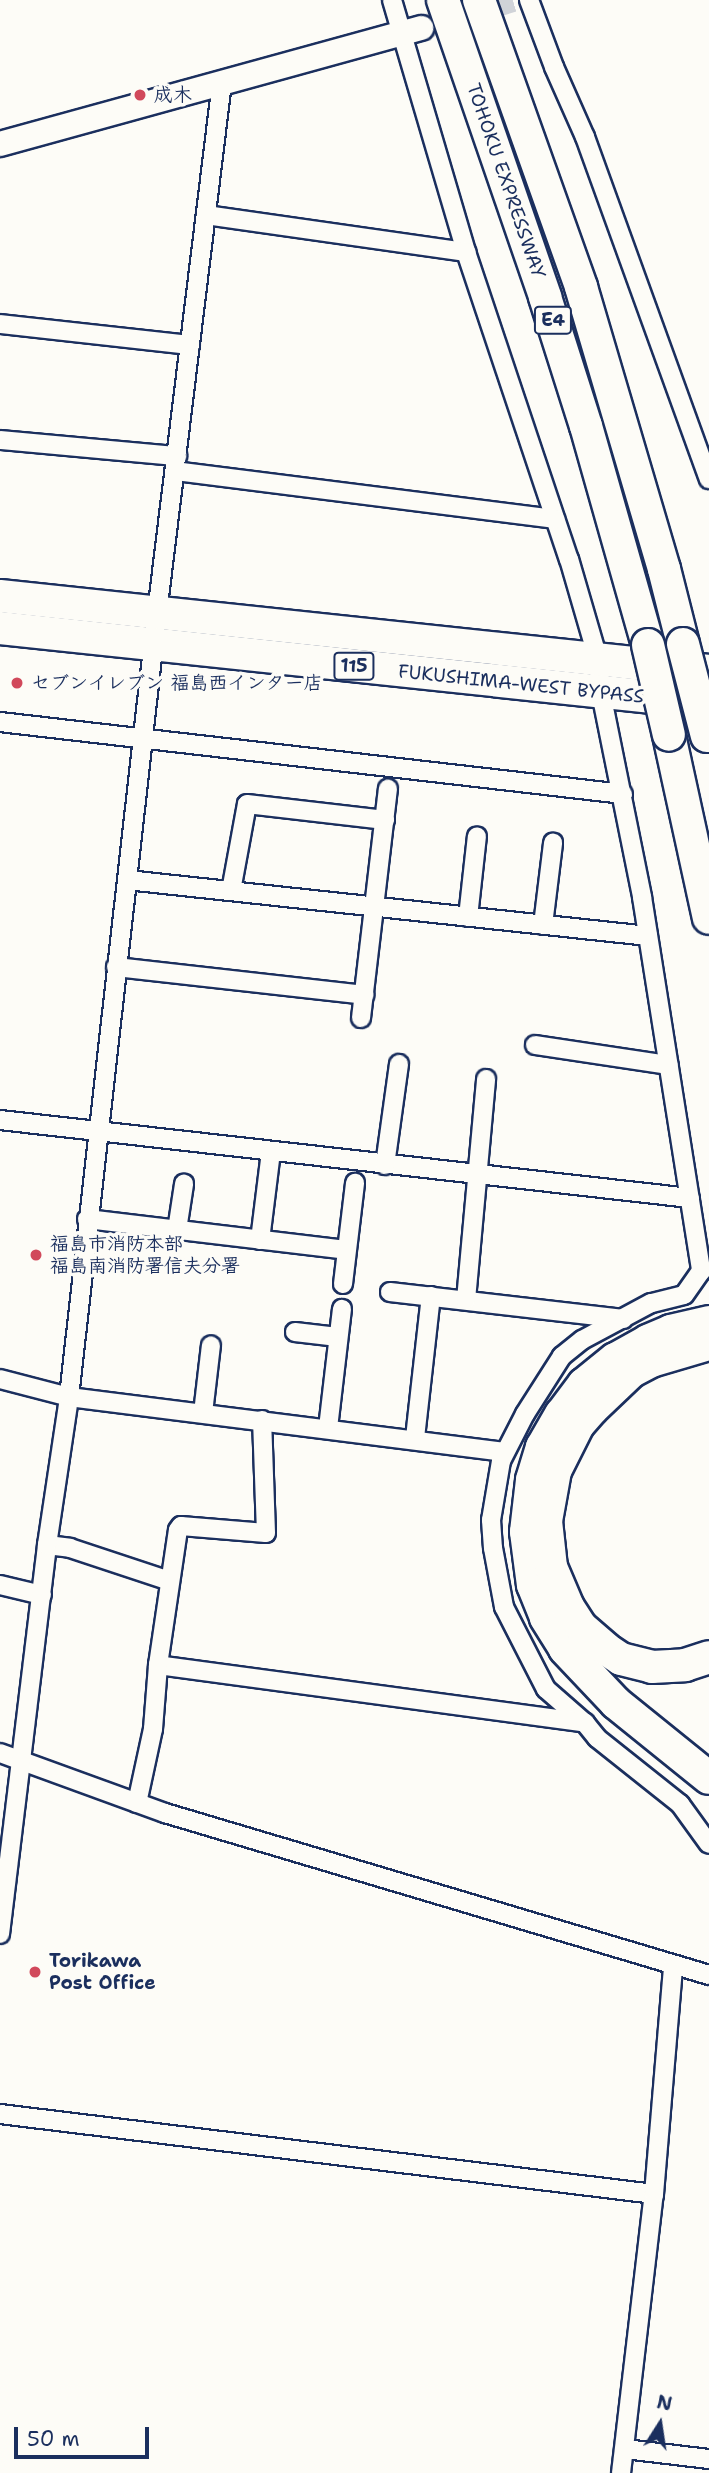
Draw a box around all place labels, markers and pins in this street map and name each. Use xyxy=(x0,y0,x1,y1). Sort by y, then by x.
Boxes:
place label: 成木 xyxy=(154,84,192,106)
marker: 成木 xyxy=(132,87,148,103)
place label: セブンイレブン 福島西インター店 xyxy=(31,672,323,694)
marker: セブンイレブン 福島西インター店 xyxy=(9,675,25,691)
place label: 福島市消防本部 福島南消防署信夫分署 xyxy=(50,1233,240,1277)
marker: 福島市消防本部 福島南消防署信夫分署 xyxy=(28,1247,44,1263)
place label: Torikawa Post Office xyxy=(49,1950,156,1994)
marker: Torikawa Post Office xyxy=(27,1964,43,1980)

